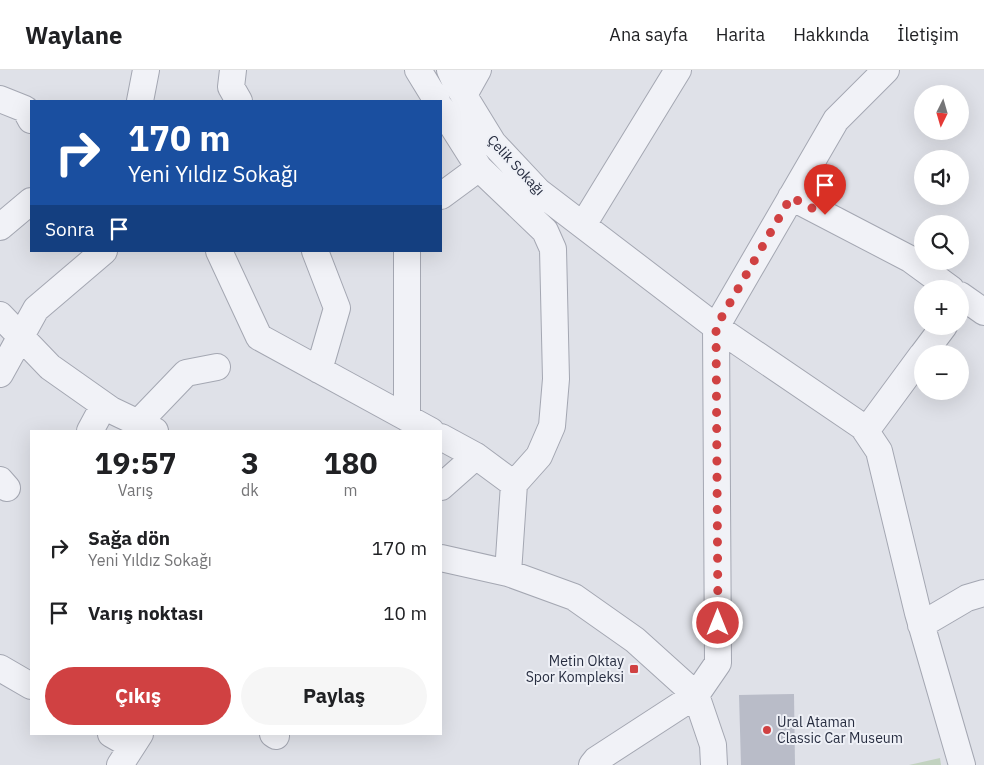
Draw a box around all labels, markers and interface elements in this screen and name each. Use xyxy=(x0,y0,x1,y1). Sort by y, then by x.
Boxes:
text: Waylane xyxy=(25,19,123,51)
text: Ana sayfa xyxy=(609,23,688,46)
text: Harita xyxy=(716,23,765,46)
text: Hakkında xyxy=(793,23,869,46)
text: İletişim xyxy=(897,23,959,46)
north arrow xyxy=(914,85,969,140)
map controls xyxy=(914,85,969,400)
text: 170 m xyxy=(128,115,231,161)
icon: right xyxy=(45,120,110,185)
street label: Çelik Sokağı xyxy=(483,131,549,199)
button: sound xyxy=(914,150,969,205)
text: Yeni Yıldız Sokağı xyxy=(128,159,298,188)
pin xyxy=(804,164,846,215)
icon: arrive xyxy=(811,171,839,199)
icon: arrive xyxy=(105,215,133,243)
button: search xyxy=(914,215,969,270)
text: Sonra xyxy=(45,217,95,241)
button: + xyxy=(914,280,969,335)
button: − xyxy=(914,345,969,400)
text: 19:57 xyxy=(95,443,176,482)
text: 3 xyxy=(241,443,259,482)
text: 180 xyxy=(323,443,377,482)
text: Varış xyxy=(118,480,153,500)
text: dk xyxy=(241,480,259,500)
text: m xyxy=(343,480,357,500)
text: Sağa dön xyxy=(88,526,170,550)
icon: right xyxy=(45,534,73,562)
text: 170 m xyxy=(372,536,427,560)
text: Yeni Yıldız Sokağı xyxy=(88,550,212,570)
position arrow xyxy=(691,596,743,648)
icon: arrive xyxy=(45,599,73,627)
text: Varış noktası xyxy=(88,601,203,625)
text: 10 m xyxy=(383,601,427,625)
place label: Metin Oktay Spor Kompleksi xyxy=(526,652,624,686)
marker: Metin Oktay Spor Kompleksi xyxy=(628,663,640,675)
button: Çıkış xyxy=(45,667,231,725)
button: Paylaş xyxy=(241,667,427,725)
place label: Ural Ataman Classic Car Museum xyxy=(777,713,903,747)
marker: Ural Ataman Classic Car Museum xyxy=(761,724,773,736)

